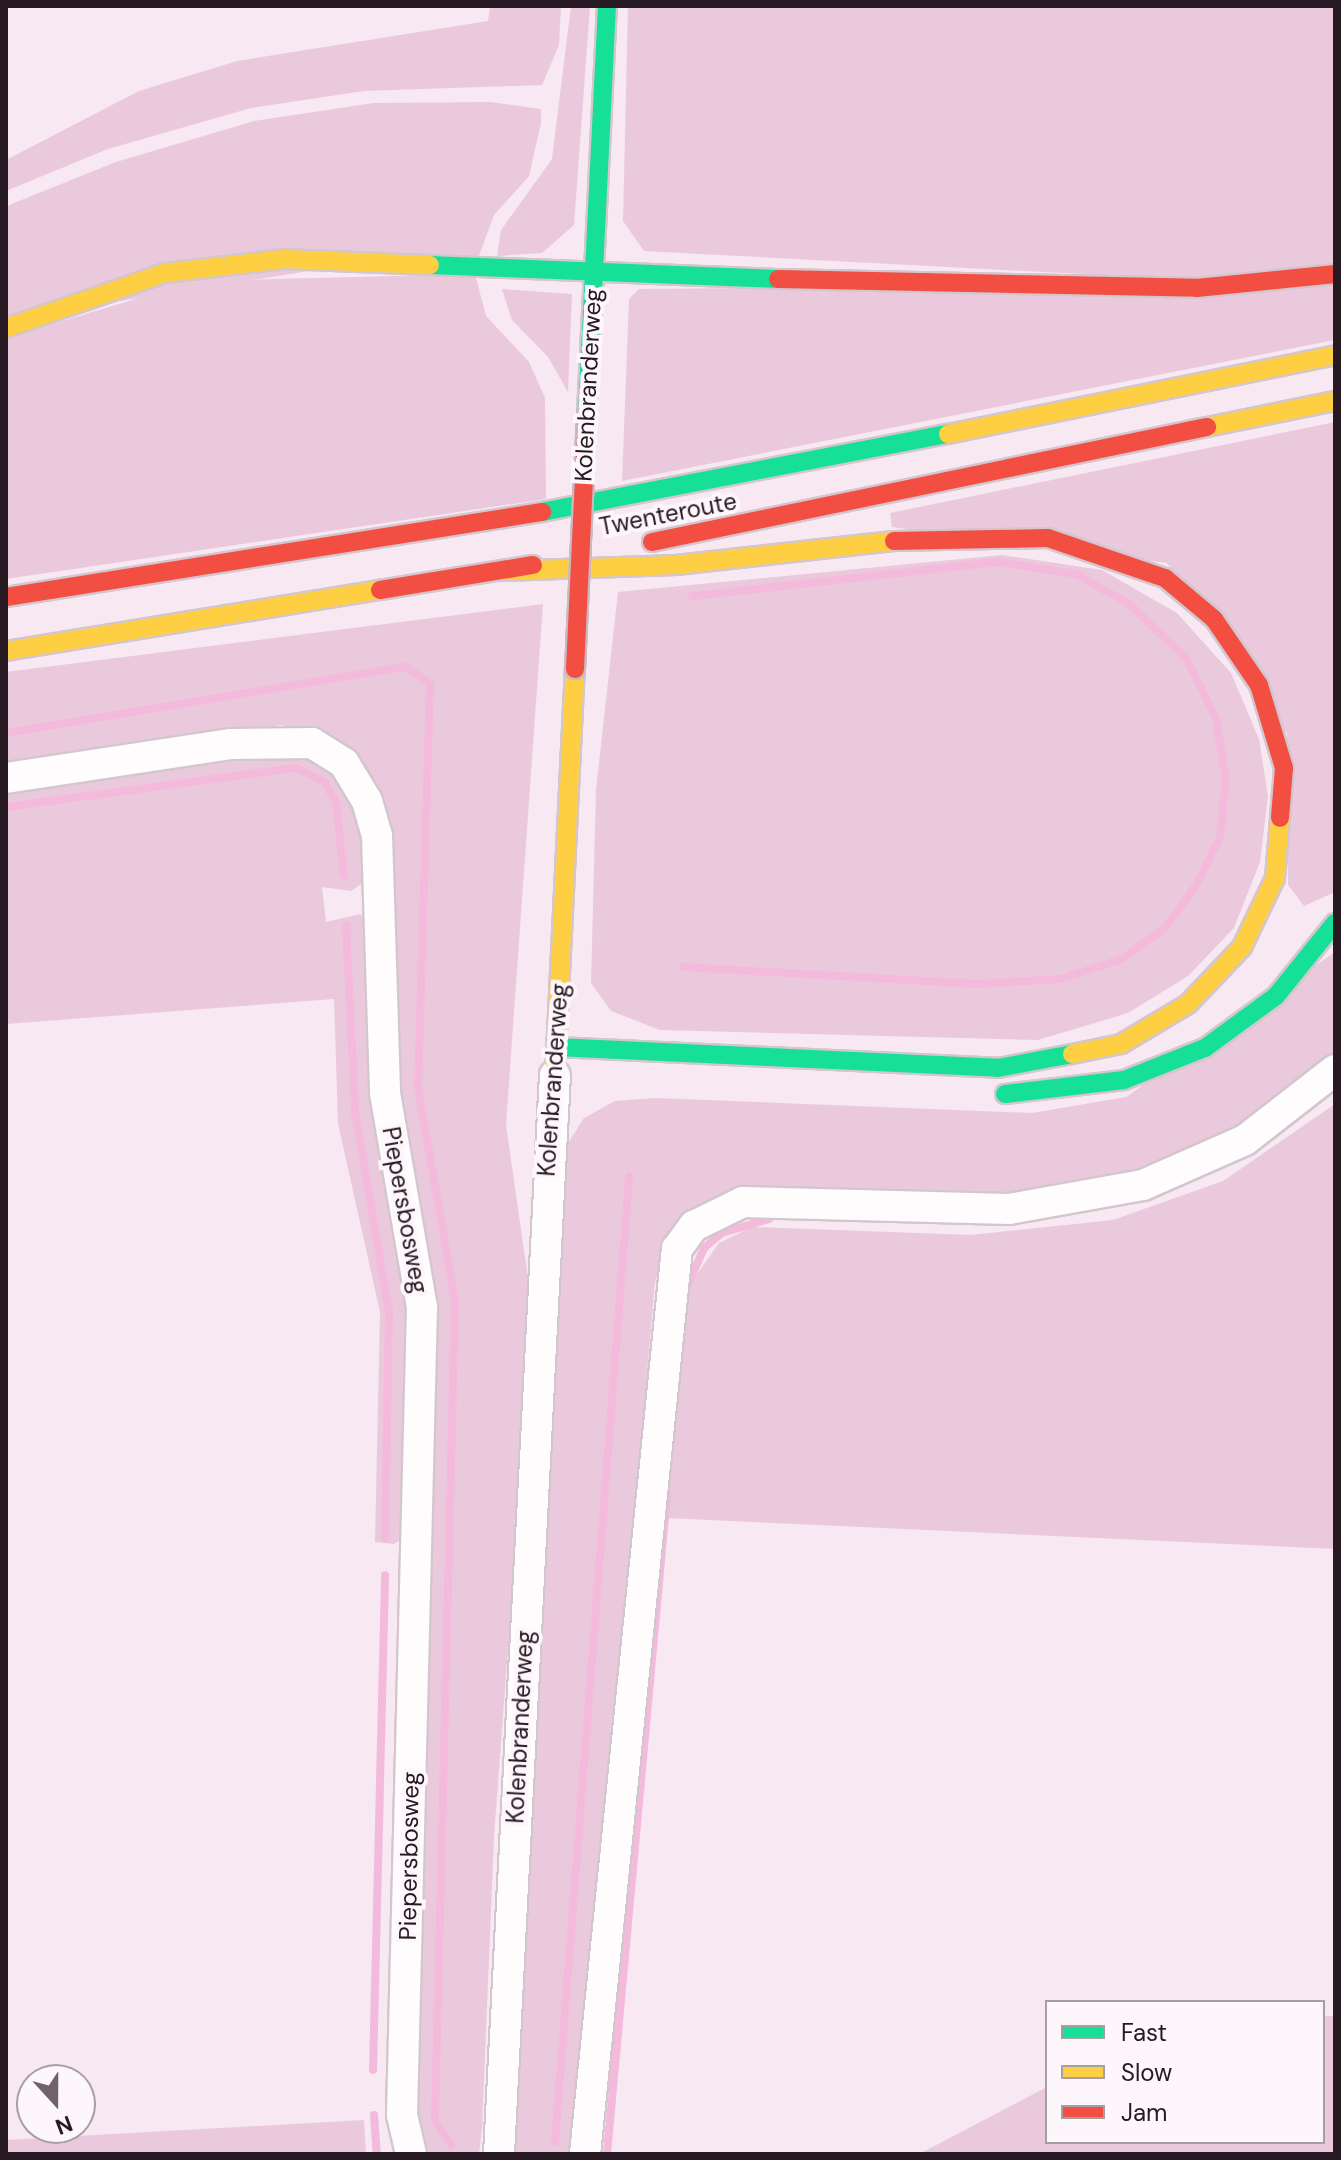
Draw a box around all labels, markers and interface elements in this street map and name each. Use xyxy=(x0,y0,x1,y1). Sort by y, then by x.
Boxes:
street label: Kolenbranderweg xyxy=(569,288,607,482)
street label: Twenteroute xyxy=(597,487,739,541)
street label: Kolenbranderweg xyxy=(532,983,574,1177)
street label: Piepersbosweg xyxy=(376,1125,434,1295)
street label: Kolenbranderweg xyxy=(501,1630,539,1824)
street label: Piepersbosweg xyxy=(393,1771,425,1941)
legend xyxy=(1045,2000,1325,2144)
text: Fast xyxy=(1121,2017,1167,2048)
text: Slow xyxy=(1121,2057,1172,2088)
north arrow xyxy=(16,2064,96,2144)
text: Jam xyxy=(1121,2097,1167,2128)
text: N xyxy=(51,2109,77,2141)

